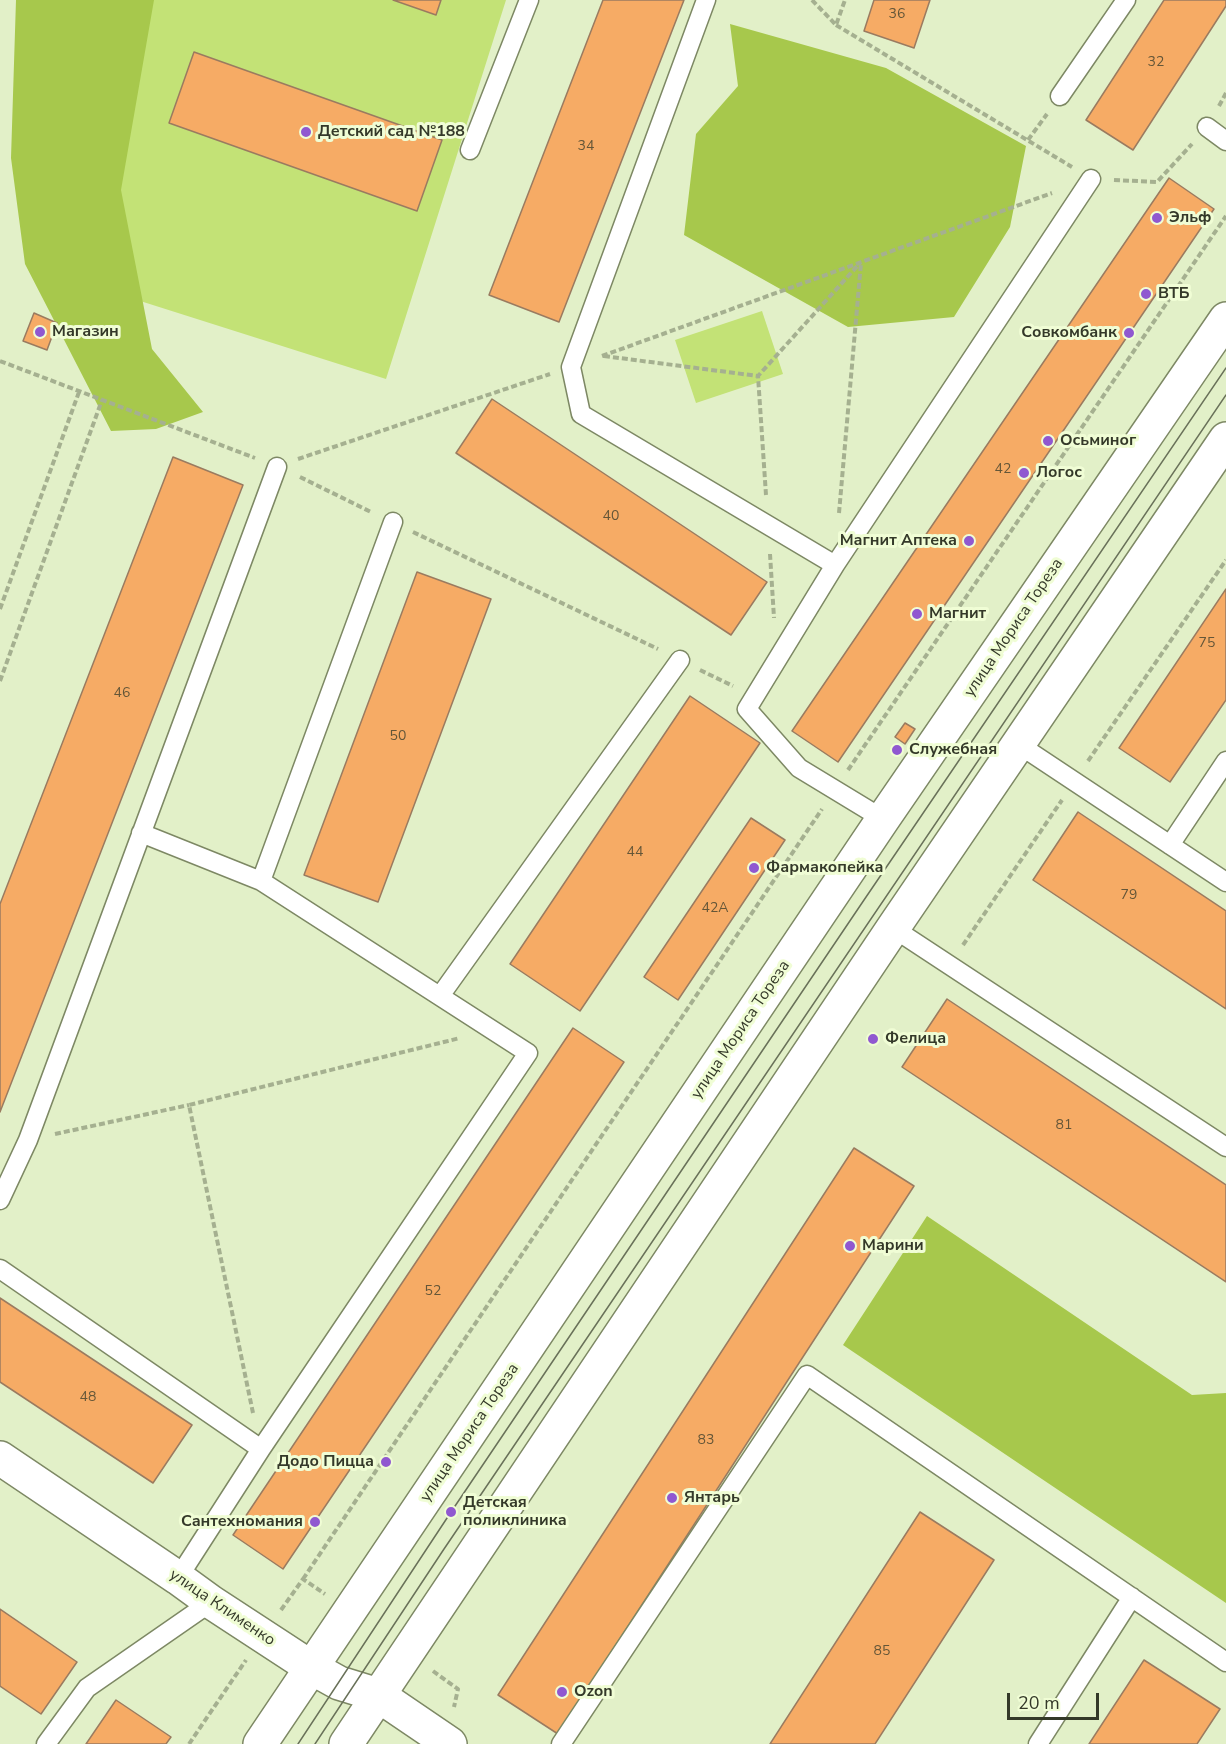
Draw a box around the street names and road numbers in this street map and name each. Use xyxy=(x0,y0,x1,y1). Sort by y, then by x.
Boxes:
street label: улица Мориса Тореза xyxy=(961,555,1067,701)
street label: улица Мориса Тореза xyxy=(688,957,794,1103)
street label: улица Мориса Тореза xyxy=(417,1360,523,1506)
street label: улица Клименко xyxy=(165,1565,279,1651)

